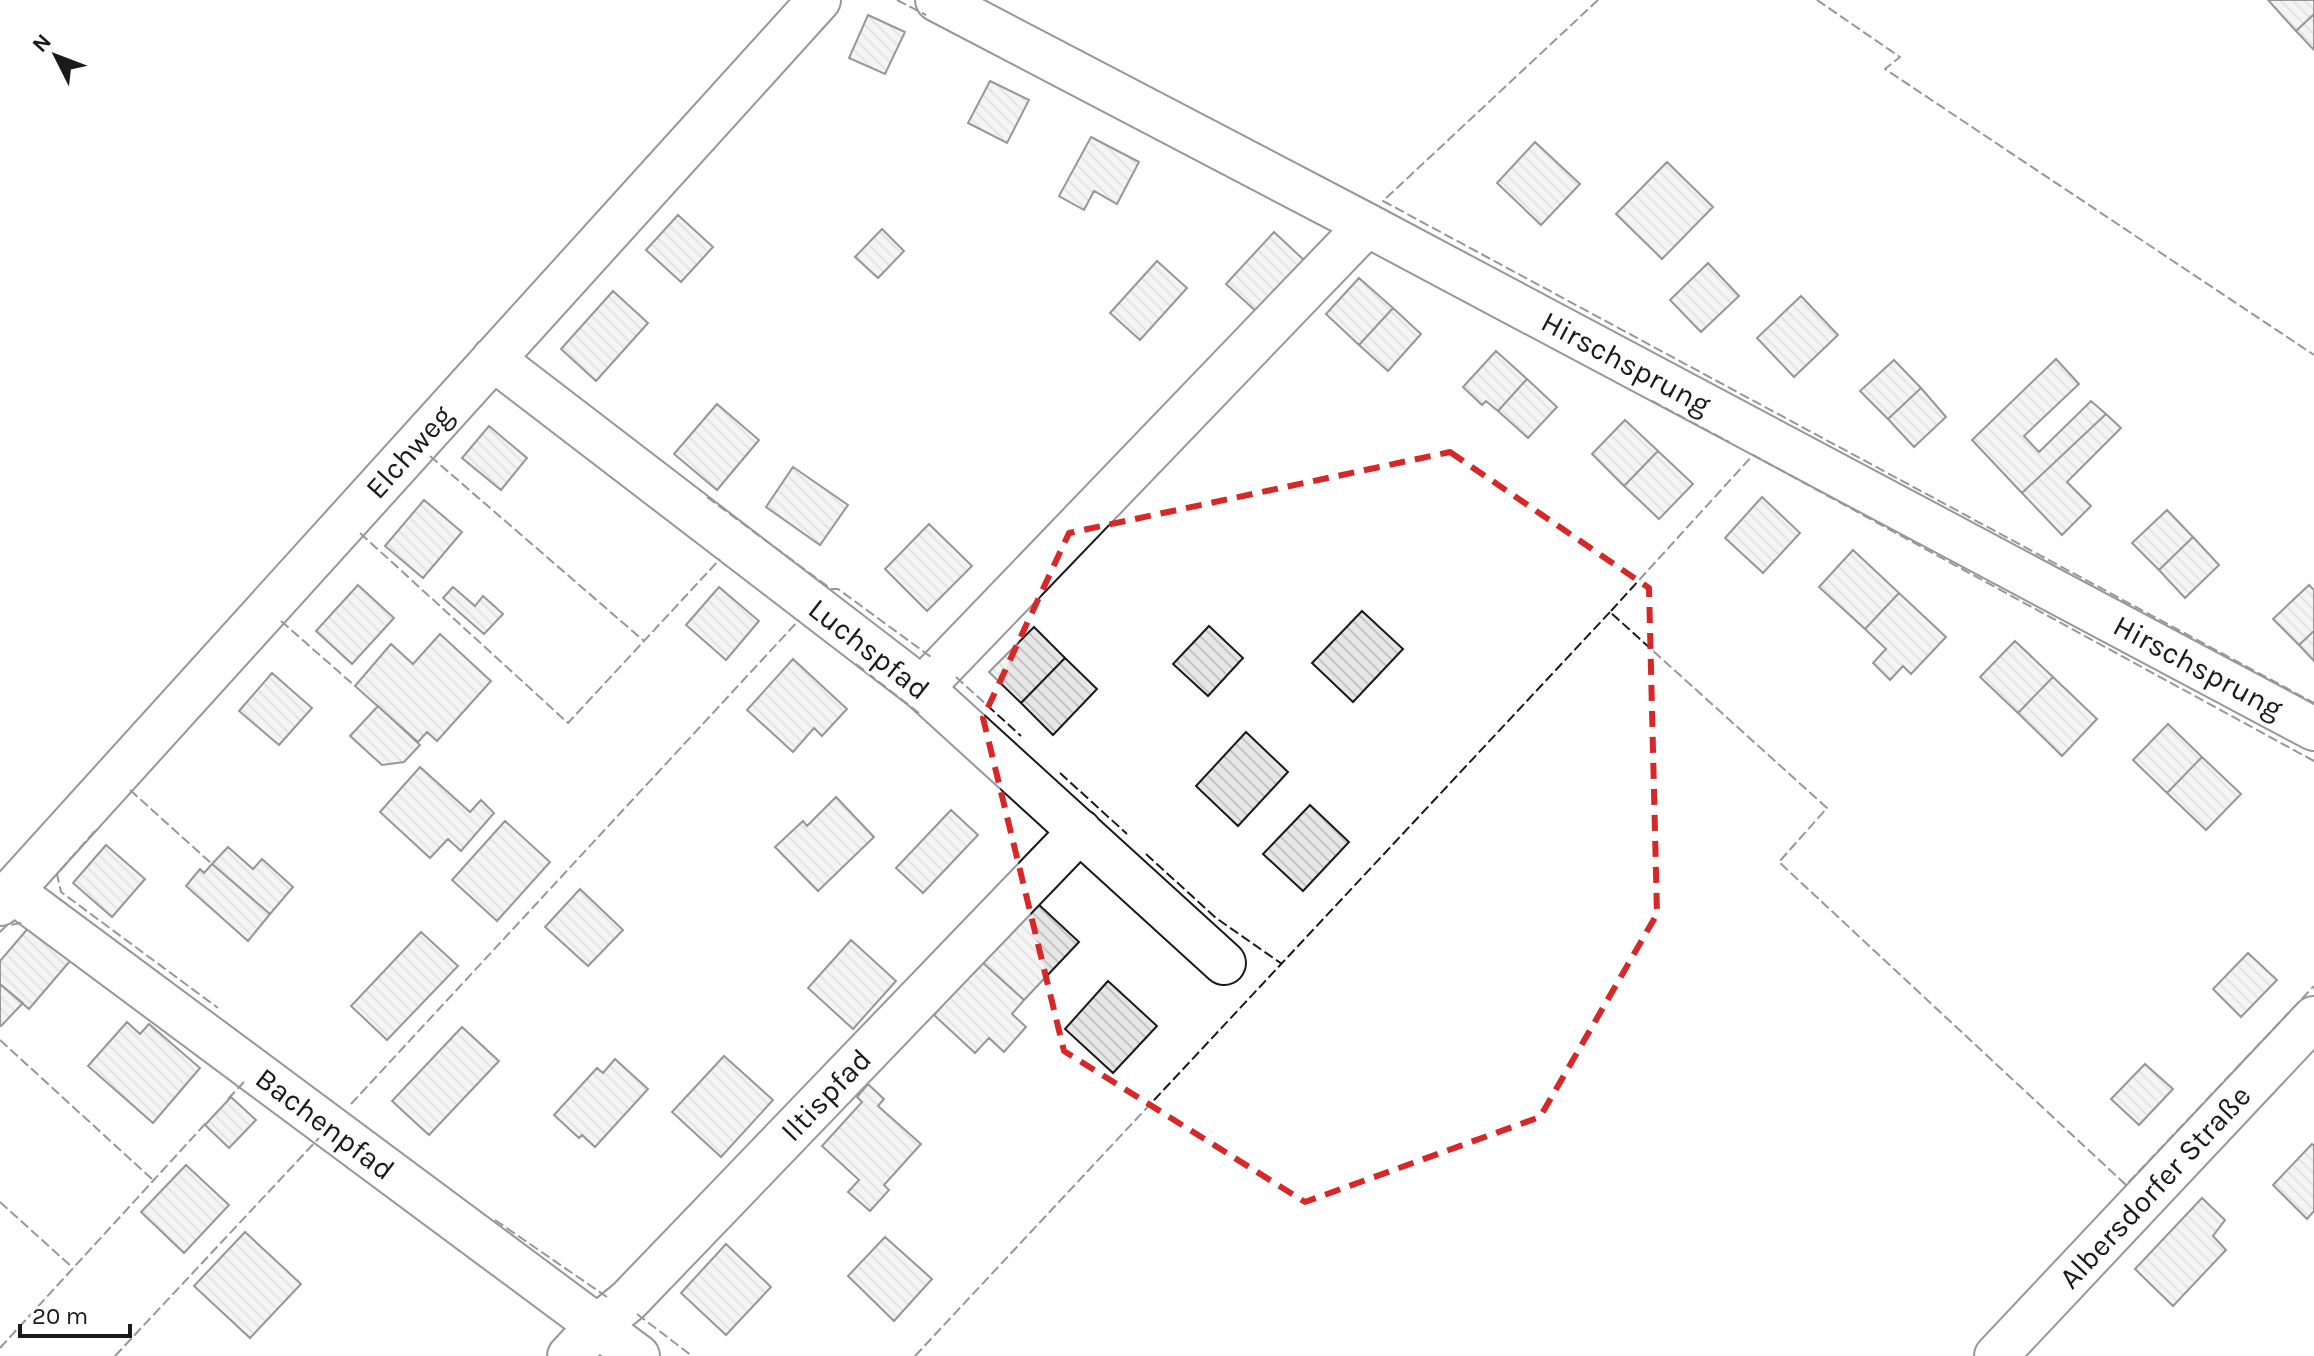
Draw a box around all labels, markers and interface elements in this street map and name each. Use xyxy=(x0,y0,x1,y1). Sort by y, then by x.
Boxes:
north arrow xyxy=(16,16,96,96)
text: N xyxy=(27,29,57,58)
street label: Hirschsprung xyxy=(1535,303,1717,423)
street label: Elchweg xyxy=(358,398,460,506)
street label: Luchspfad xyxy=(801,591,937,707)
street label: Hirschsprung xyxy=(2107,607,2289,727)
street label: Iltispfad xyxy=(773,1041,879,1149)
street label: Bachenpfad xyxy=(249,1060,401,1188)
street label: Albersdorfer Straße xyxy=(2052,1078,2258,1296)
scale bar xyxy=(20,1288,130,1338)
text: 20 m xyxy=(32,1302,88,1330)

